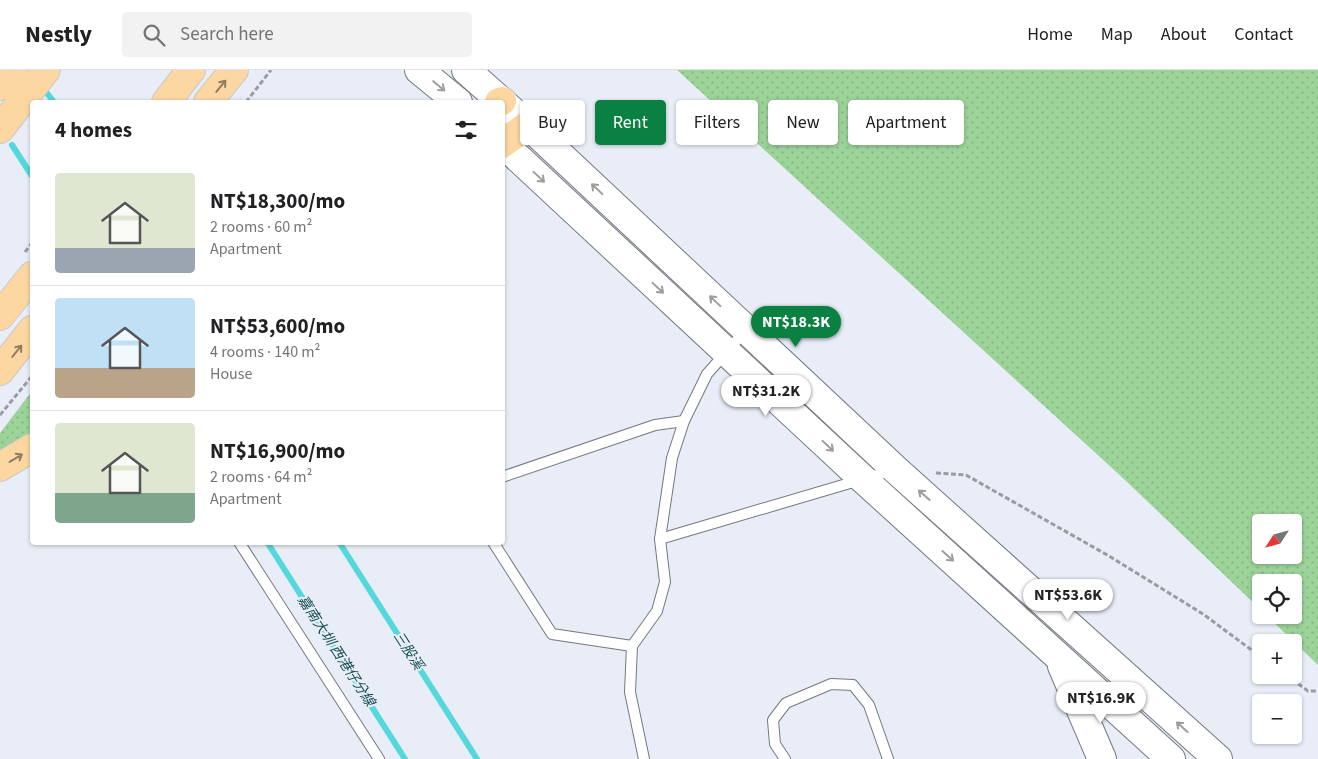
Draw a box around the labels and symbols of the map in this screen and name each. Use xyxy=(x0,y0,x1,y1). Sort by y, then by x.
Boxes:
one-way arrow xyxy=(216,80,227,93)
one-way arrow xyxy=(432,81,445,92)
one-way arrow xyxy=(533,171,546,183)
one-way arrow xyxy=(590,183,603,195)
one-way arrow xyxy=(652,282,664,294)
one-way arrow xyxy=(709,295,721,307)
pin: NT$18.3K xyxy=(744,306,848,348)
one-way arrow xyxy=(11,344,22,357)
pin: NT$31.2K xyxy=(714,374,818,417)
one-way arrow xyxy=(822,440,834,452)
one-way arrow xyxy=(9,452,23,462)
one-way arrow xyxy=(917,489,930,501)
north arrow xyxy=(1252,514,1302,564)
one-way arrow xyxy=(941,550,954,562)
pin: NT$53.6K xyxy=(1016,578,1120,621)
water label: 嘉南大圳 西港仔分線 xyxy=(293,592,381,712)
water label: 三股溪 xyxy=(388,628,429,676)
pin: NT$16.9K xyxy=(1049,682,1153,724)
one-way arrow xyxy=(1175,721,1188,732)

